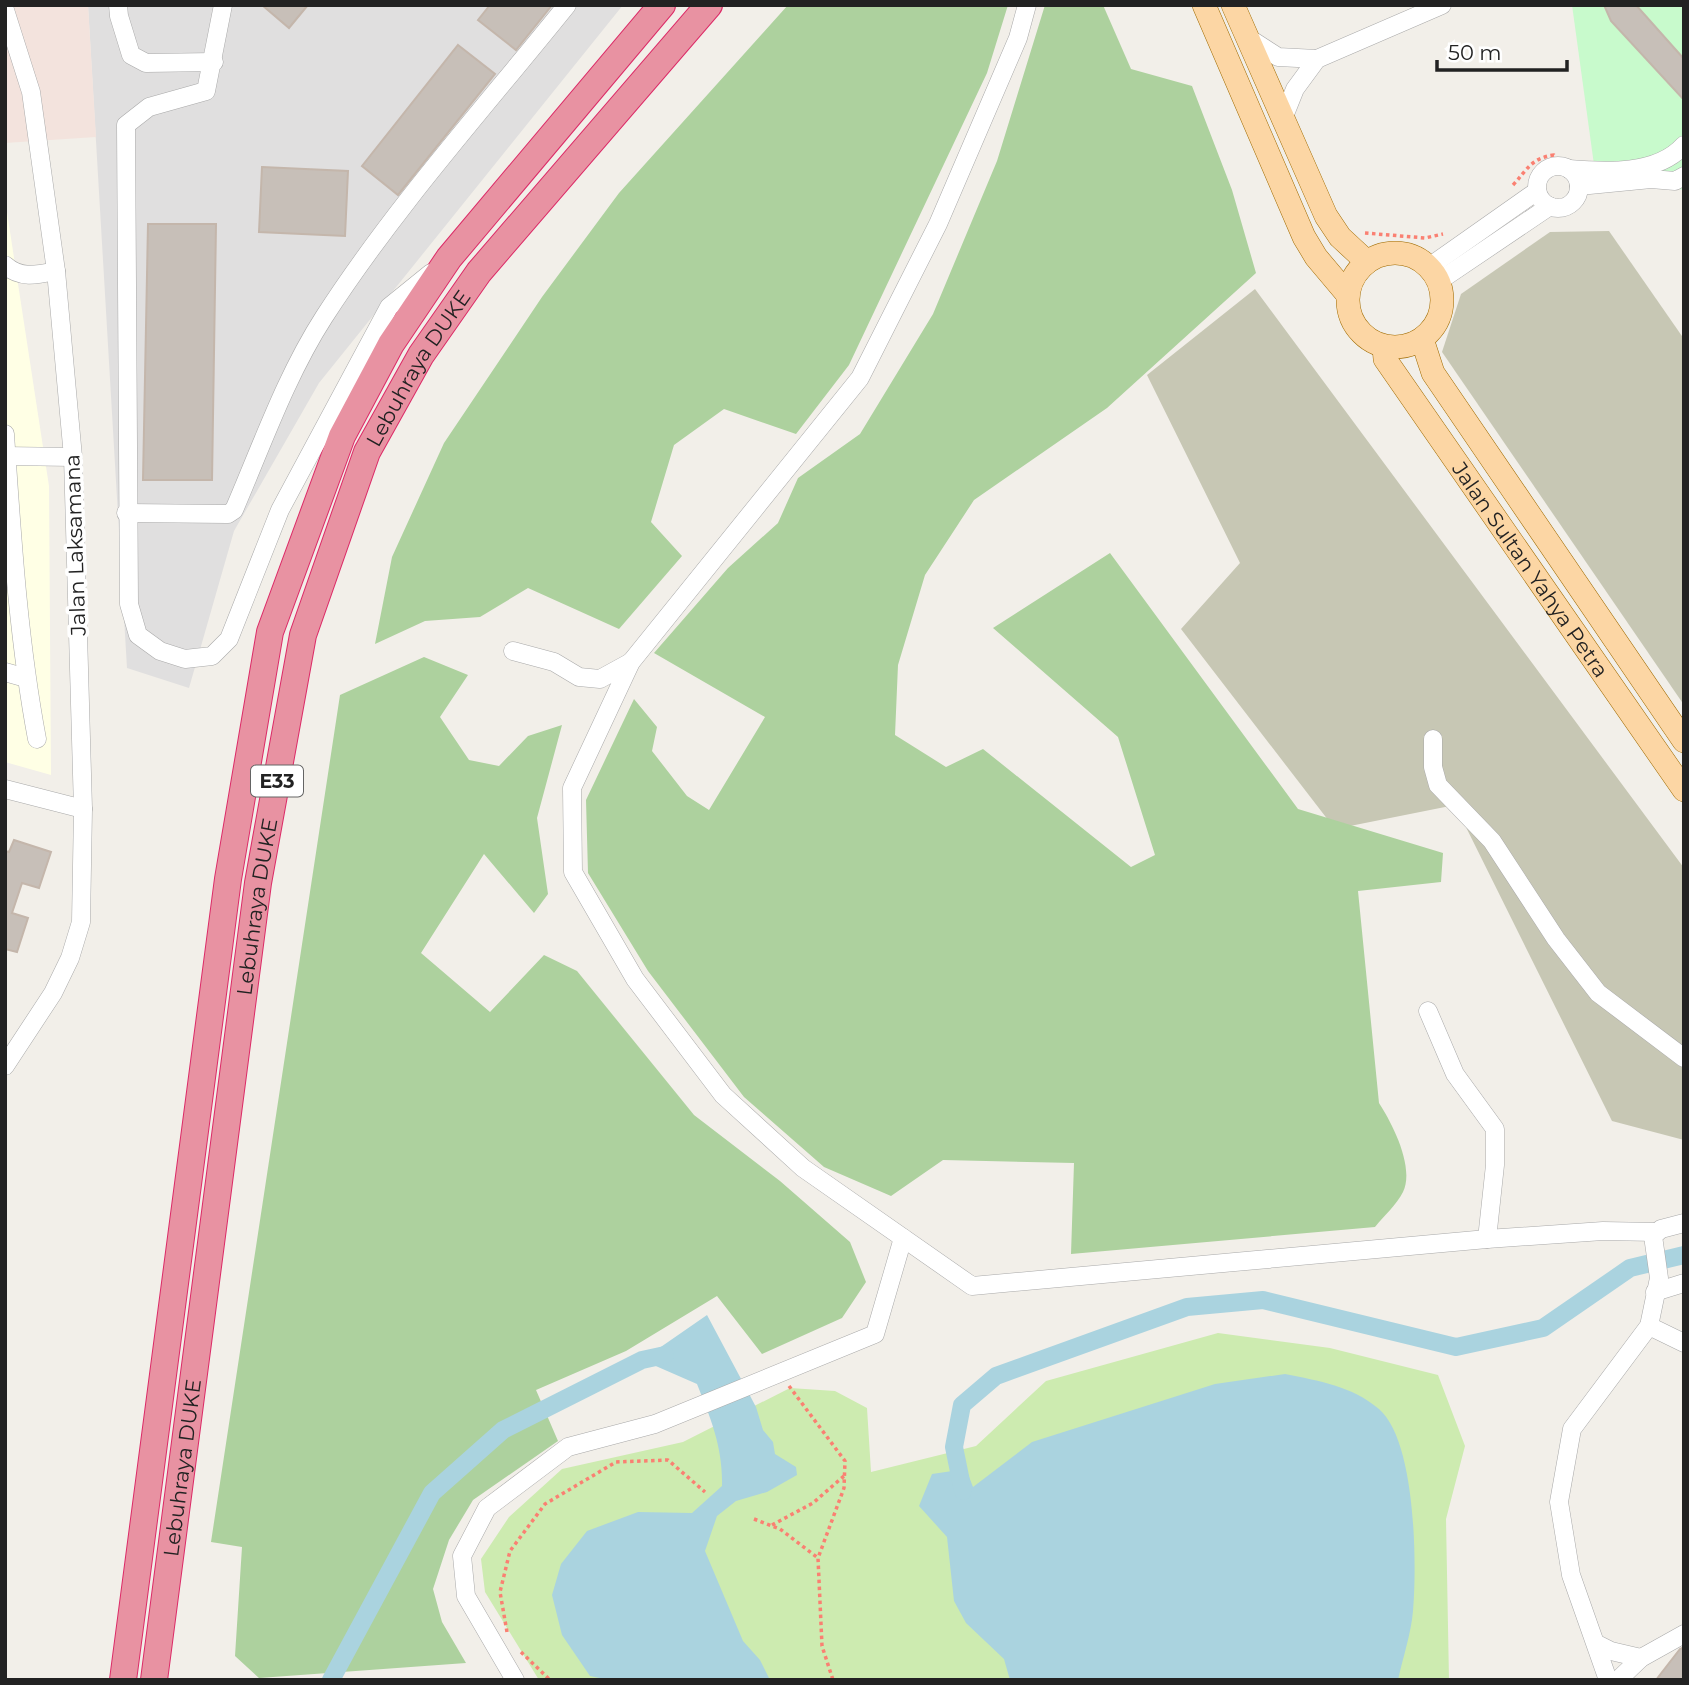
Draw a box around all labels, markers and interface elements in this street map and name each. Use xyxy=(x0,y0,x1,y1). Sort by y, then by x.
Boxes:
scale bar xyxy=(1437,28,1566,72)
text: 50 m xyxy=(1448,40,1502,65)
street label: Lebuhraya DUKE xyxy=(360,285,475,450)
street label: Jalan Laksamana xyxy=(59,454,91,637)
street label: Jalan Sultan Yahya Petra xyxy=(1447,456,1614,682)
road number: E33 xyxy=(251,766,303,796)
street label: Lebuhraya DUKE xyxy=(231,816,282,997)
street label: Lebuhraya DUKE xyxy=(158,1377,206,1558)

